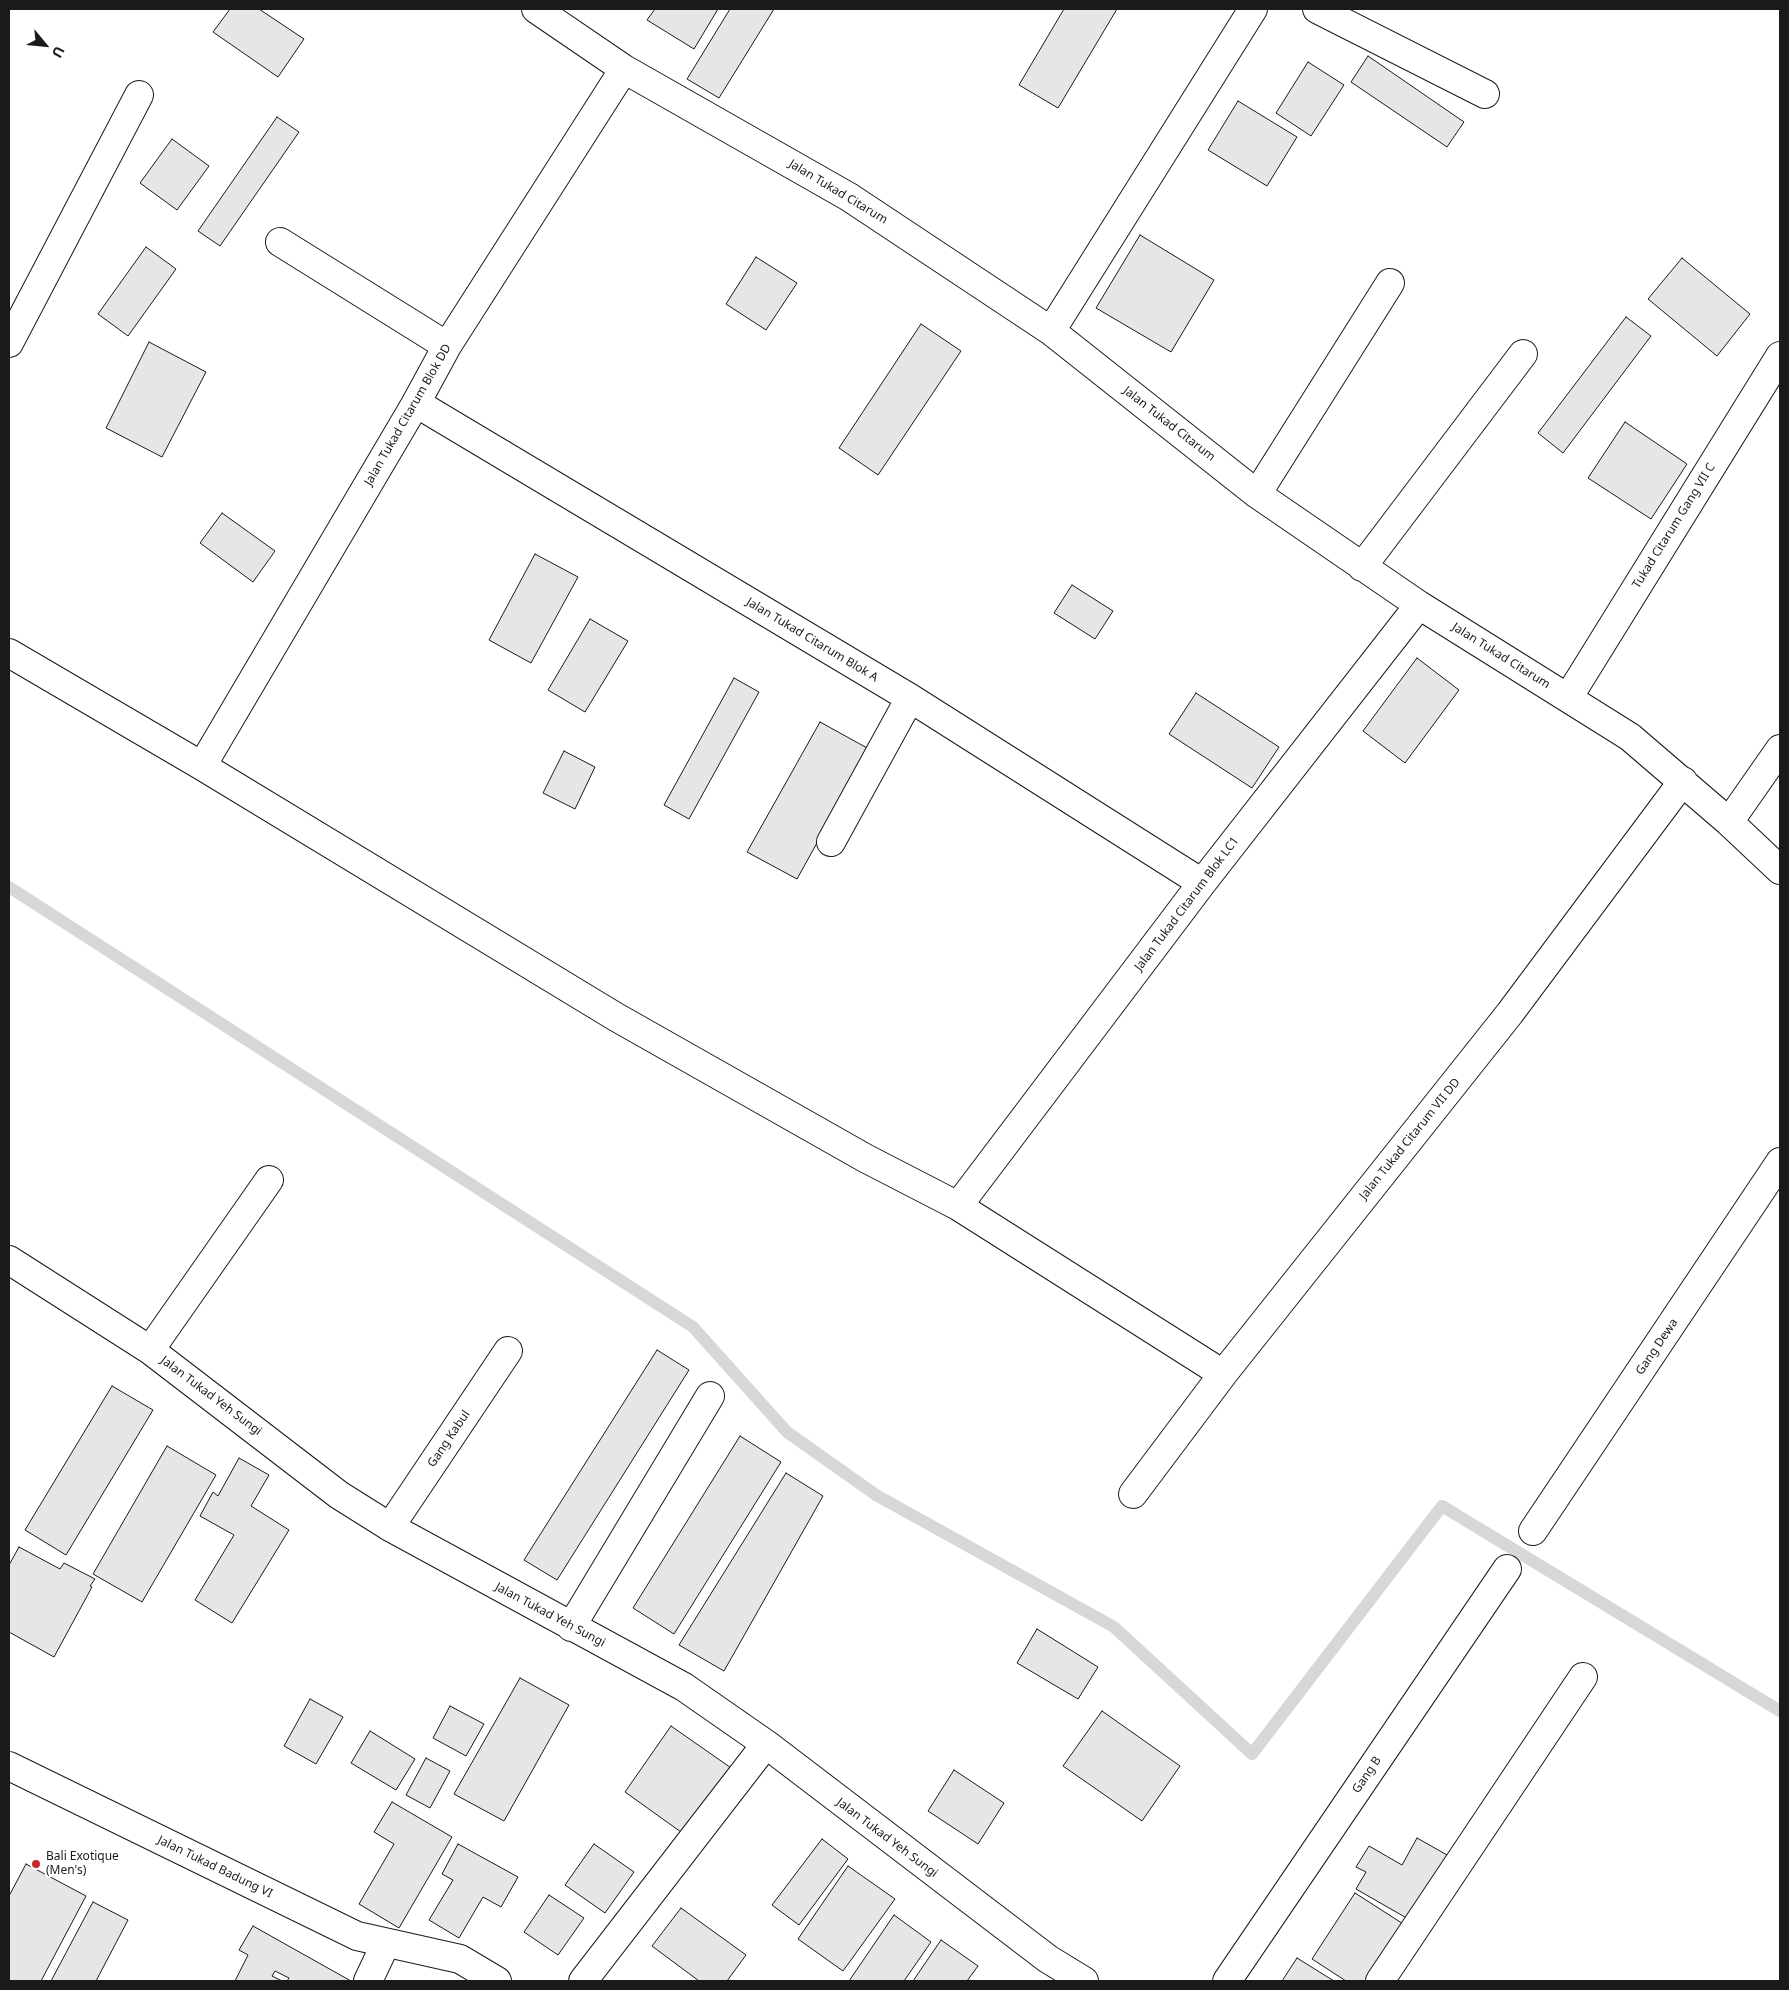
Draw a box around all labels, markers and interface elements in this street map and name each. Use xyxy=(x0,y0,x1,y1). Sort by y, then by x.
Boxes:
north arrow xyxy=(20,20,70,70)
text: U xyxy=(48,43,70,61)
street label: Jalan Tukad Citarum xyxy=(786,157,890,227)
street label: Jalan Tukad Citarum Blok DD xyxy=(361,342,455,488)
street label: Jalan Tukad Citarum xyxy=(1120,384,1218,464)
street label: Tukad Citarum Gang VII C xyxy=(1629,461,1719,591)
street label: Jalan Tukad Citarum Blok A xyxy=(743,595,881,685)
street label: Jalan Tukad Citarum xyxy=(1449,620,1553,692)
street label: Jalan Tukad Citarum Blok LC1 xyxy=(1132,834,1242,974)
street label: Jalan Tukad Citarum VII DD xyxy=(1357,1075,1463,1203)
street label: Gang Dewa xyxy=(1633,1316,1681,1378)
street label: Jalan Tukad Yeh Sungi xyxy=(158,1353,264,1439)
street label: Gang Kabul xyxy=(425,1408,473,1470)
street label: Jalan Tukad Yeh Sungi xyxy=(492,1580,608,1650)
street label: Gang B xyxy=(1350,1754,1384,1796)
street label: Jalan Tukad Yeh Sungi xyxy=(834,1795,940,1881)
street label: Jalan Tukad Badung VI xyxy=(155,1833,275,1901)
place label: Bali Exotique (Men's) xyxy=(46,1850,119,1878)
marker: Bali Exotique (Men's) xyxy=(30,1858,42,1870)

